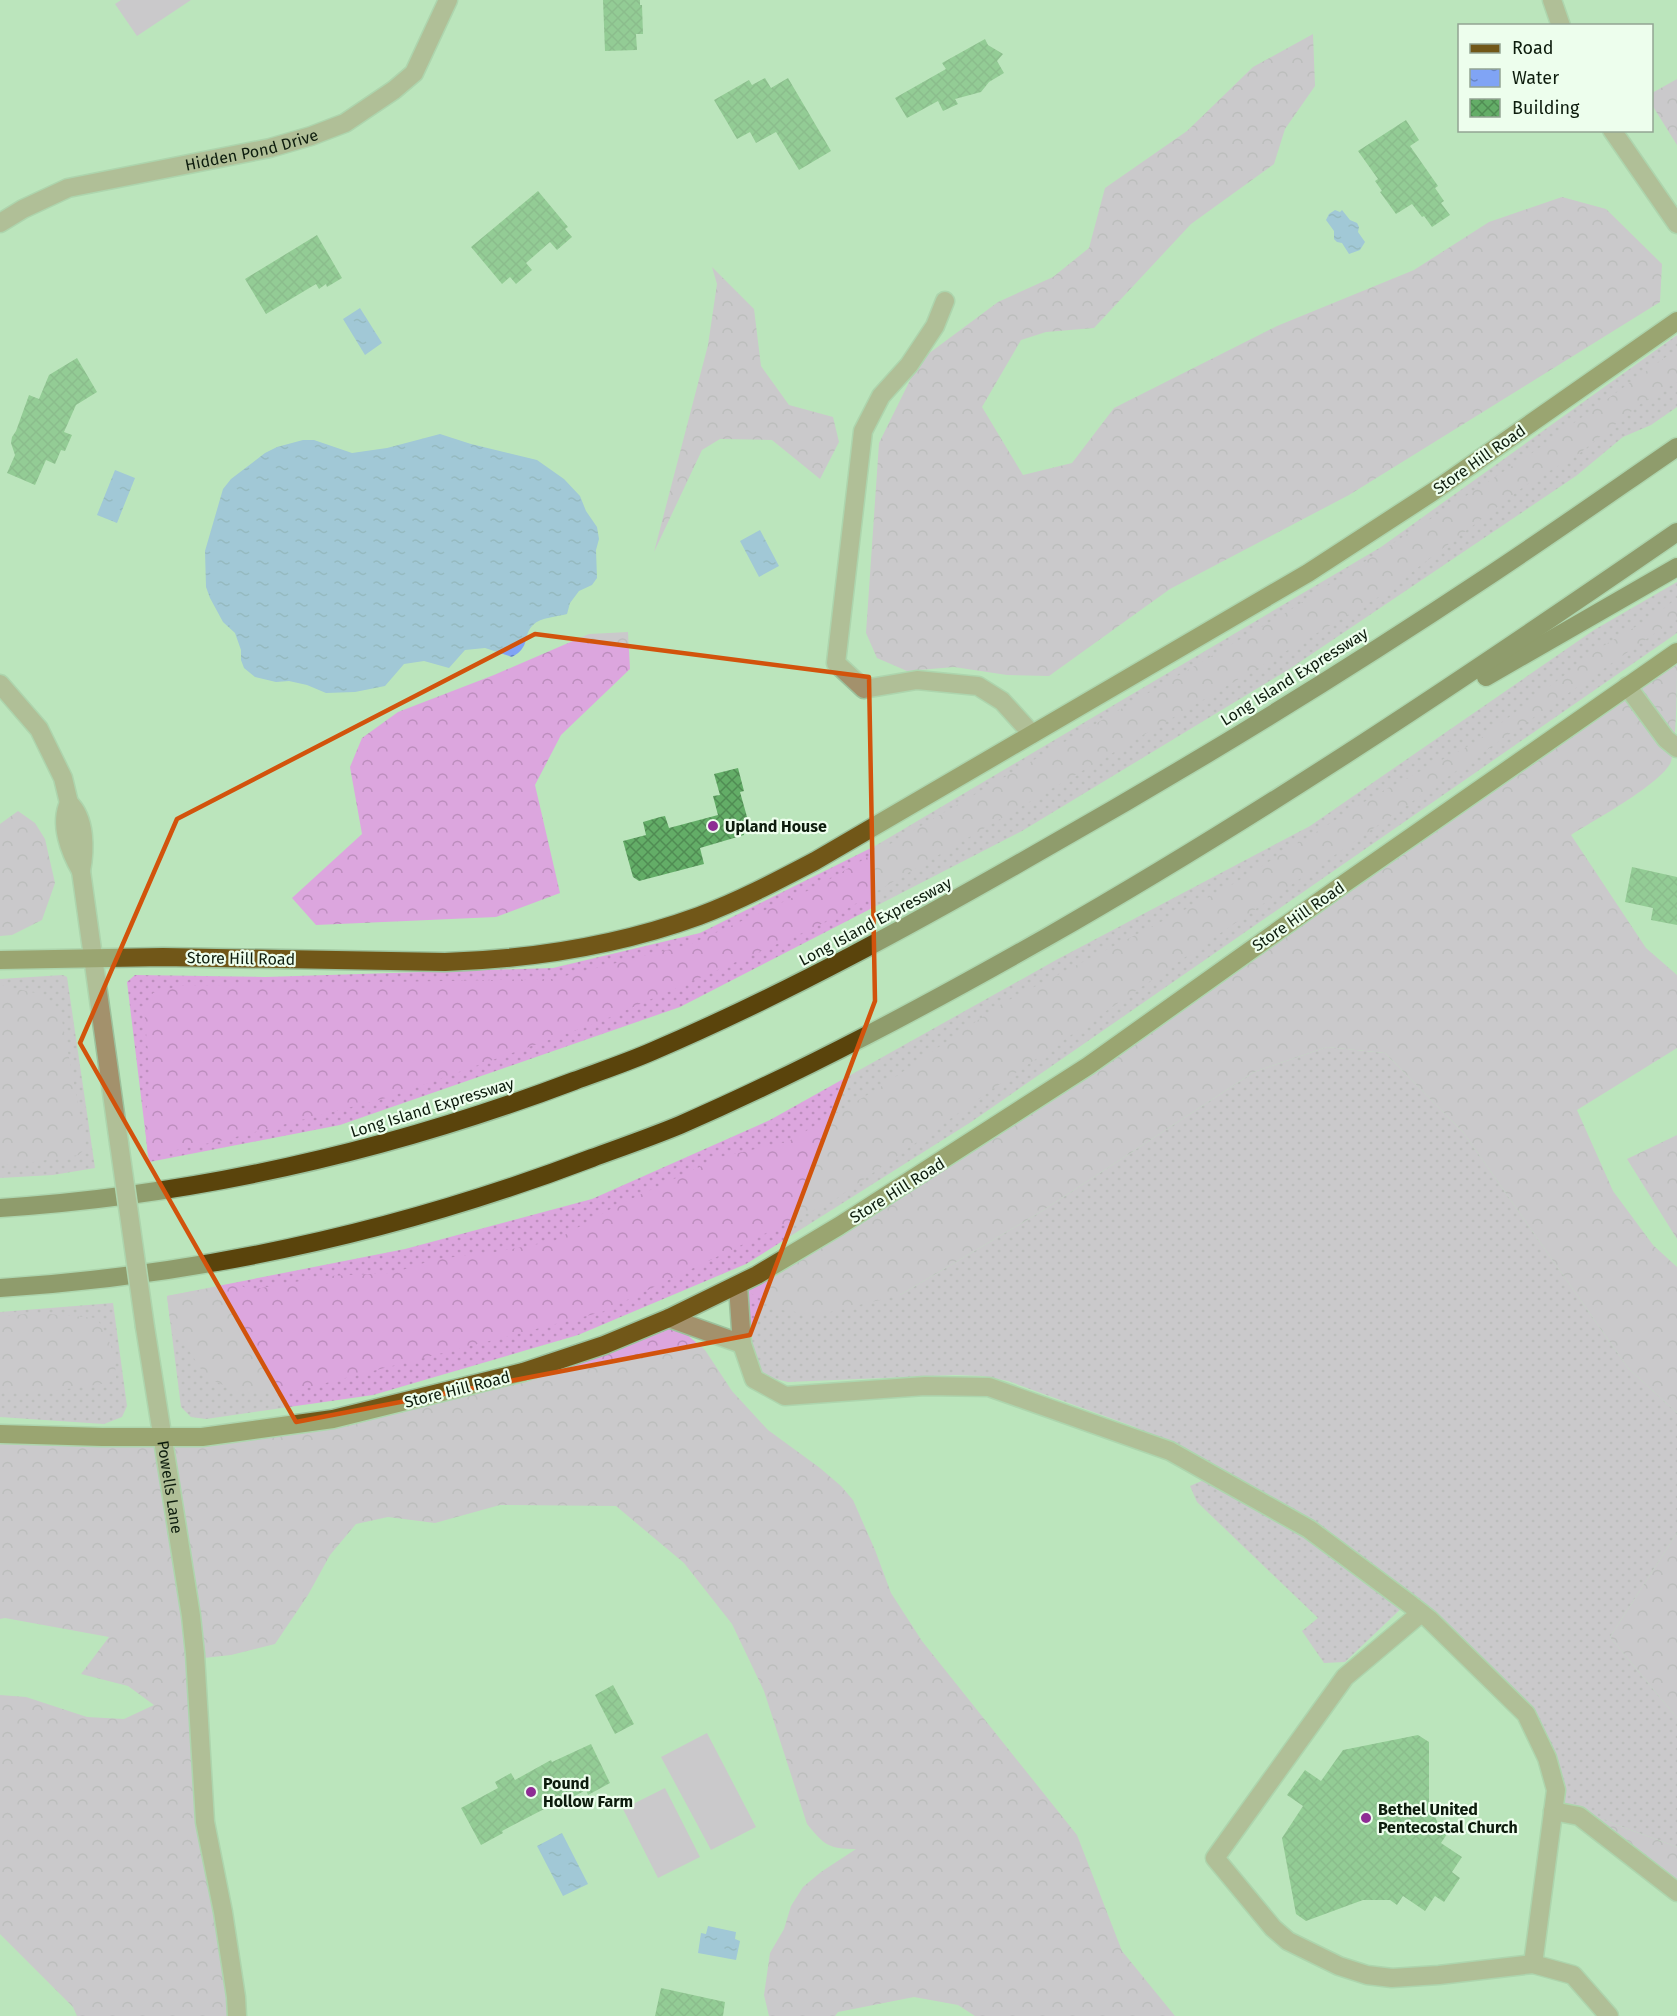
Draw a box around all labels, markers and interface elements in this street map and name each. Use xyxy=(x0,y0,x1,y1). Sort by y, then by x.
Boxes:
legend xyxy=(1458,24,1653,132)
text: Road xyxy=(1512,37,1554,59)
text: Water xyxy=(1512,67,1559,89)
text: Building xyxy=(1512,97,1580,119)
street label: Hidden Pond Drive xyxy=(183,125,321,175)
street label: Store Hill Road xyxy=(1430,421,1529,498)
street label: Long Island Expressway xyxy=(1217,623,1372,730)
place label: Upland House xyxy=(725,817,827,836)
marker: Upland House xyxy=(706,819,720,833)
street label: Long Island Expressway xyxy=(796,873,955,970)
street label: Store Hill Road xyxy=(1249,878,1348,955)
street label: Store Hill Road xyxy=(187,948,295,969)
street label: Long Island Expressway xyxy=(348,1073,516,1141)
street label: Store Hill Road xyxy=(846,1154,948,1227)
street label: Store Hill Road xyxy=(402,1367,512,1412)
street label: Powells Lane xyxy=(153,1439,187,1535)
place label: Pound Hollow Farm xyxy=(543,1774,633,1811)
marker: Pound Hollow Farm xyxy=(524,1785,538,1799)
place label: Bethel United Pentecostal Church xyxy=(1378,1800,1518,1837)
marker: Bethel United Pentecostal Church xyxy=(1359,1811,1373,1825)

